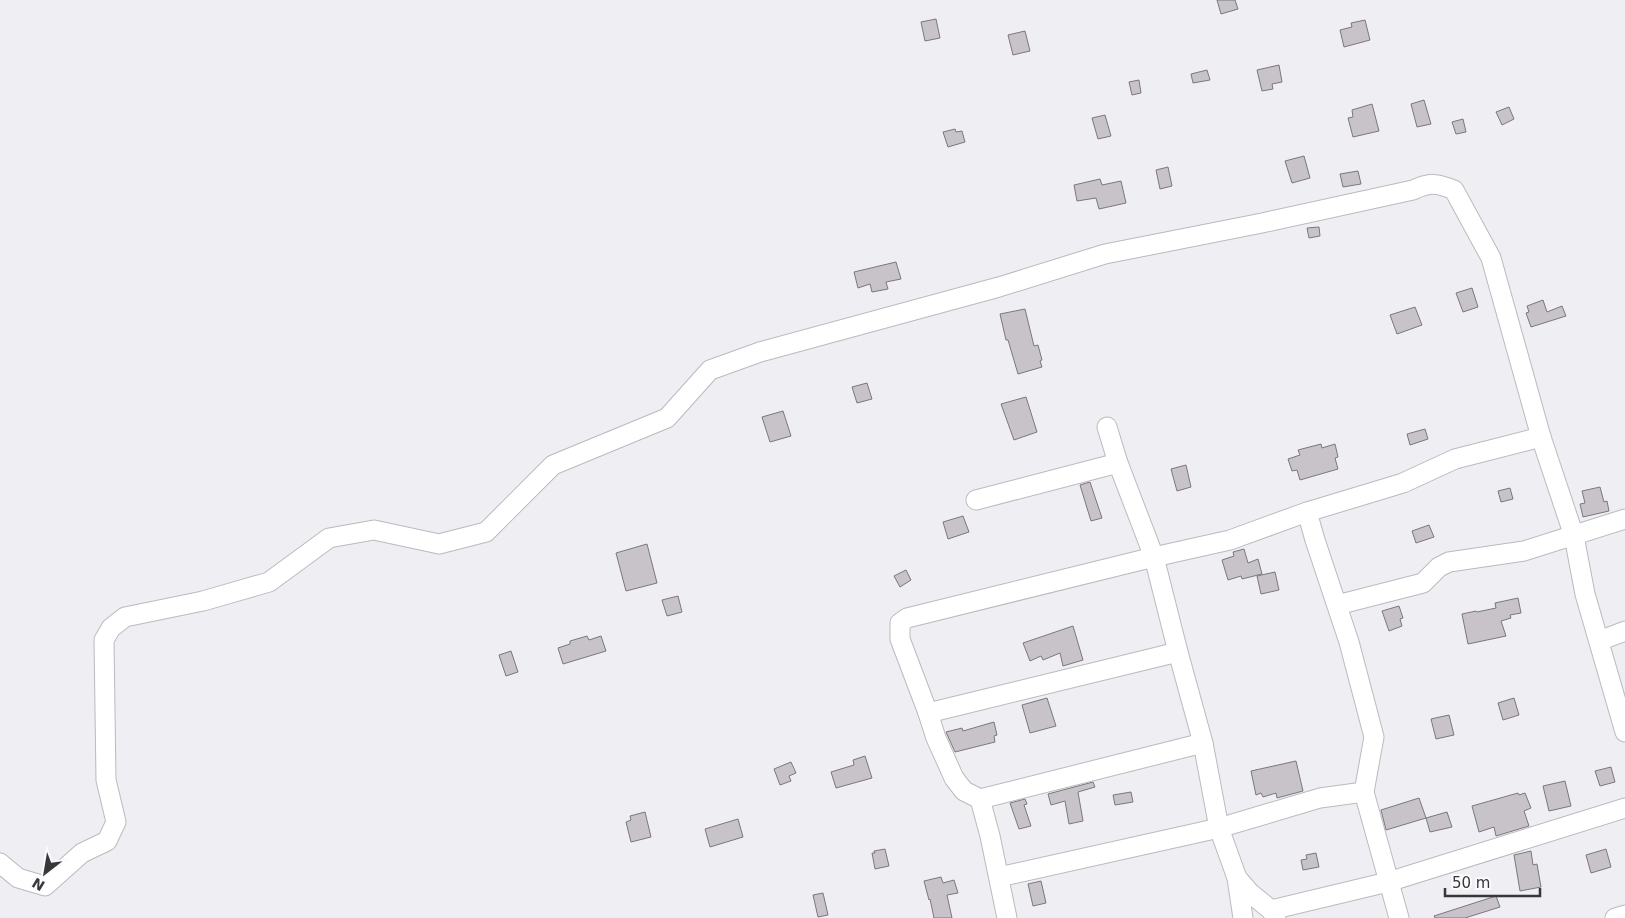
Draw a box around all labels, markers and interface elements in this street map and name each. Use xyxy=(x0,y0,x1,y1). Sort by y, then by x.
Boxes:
north arrow xyxy=(20,848,70,898)
scale bar xyxy=(1445,866,1540,898)
text: N xyxy=(29,874,47,894)
text: 50 m xyxy=(1452,874,1490,892)

